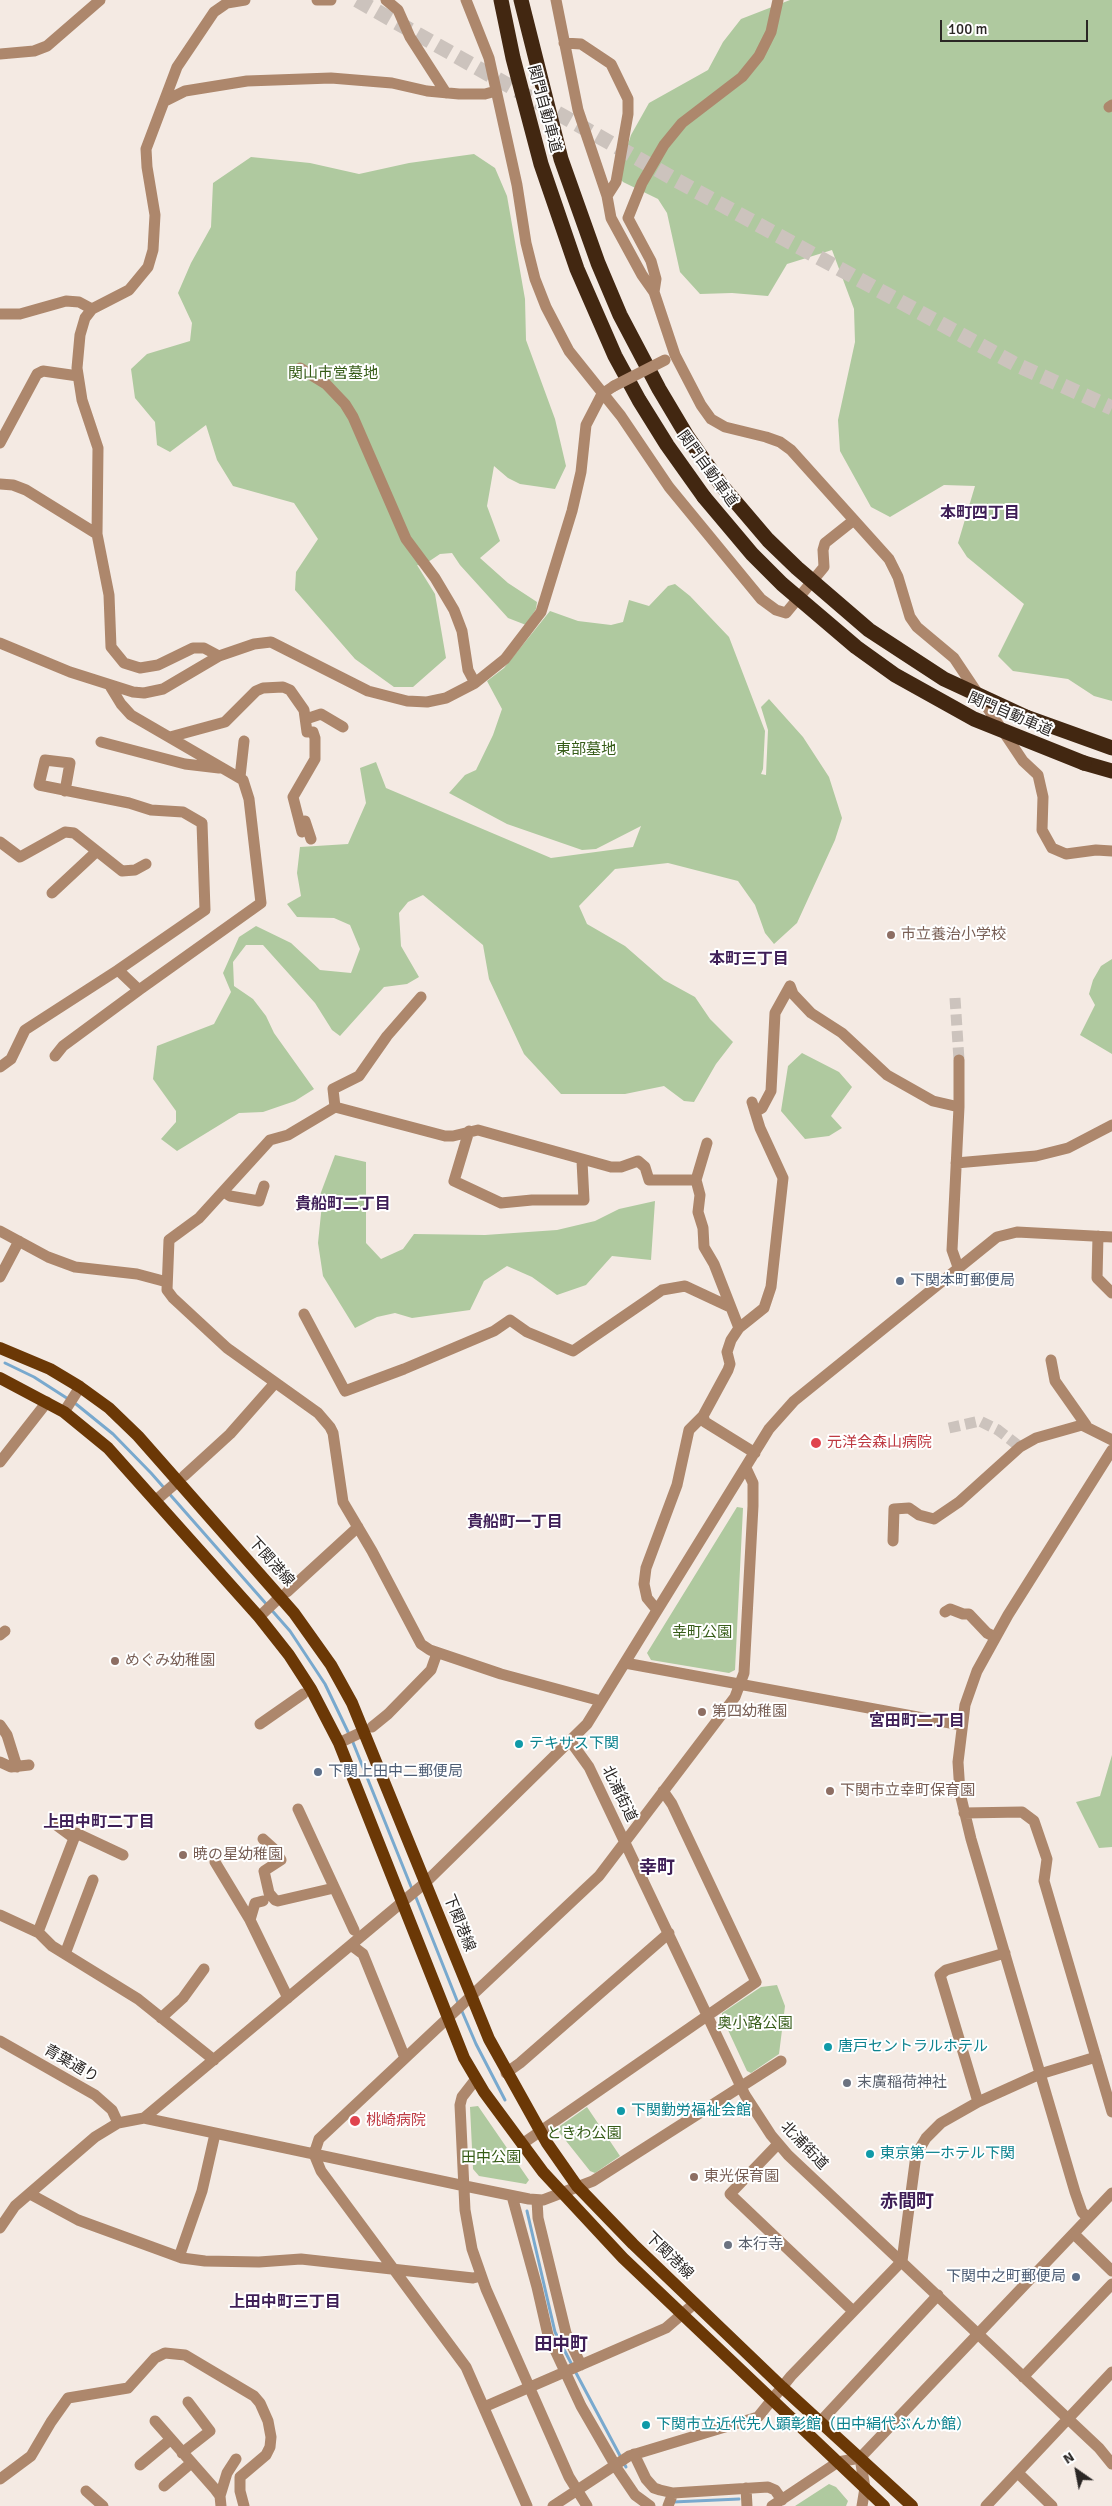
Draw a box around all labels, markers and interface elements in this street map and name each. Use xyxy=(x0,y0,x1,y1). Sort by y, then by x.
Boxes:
scale bar xyxy=(942,10,1090,42)
text: 100 m xyxy=(948,20,988,38)
street label: 関門自動車道 xyxy=(524,63,564,155)
park label: 関山市営墓地 xyxy=(288,365,378,383)
street label: 関門自動車道 xyxy=(673,427,741,511)
district label: 本町四丁目 xyxy=(940,504,1020,524)
street label: 関門自動車道 xyxy=(965,689,1055,741)
park label: 東部墓地 xyxy=(556,741,616,759)
place label: 市立養治小学校 xyxy=(901,926,1006,944)
marker: 市立養治小学校 xyxy=(885,929,897,941)
district label: 本町三丁目 xyxy=(709,950,789,970)
district label: 貴船町二丁目 xyxy=(295,1195,391,1215)
place label: 下関本町郵便局 xyxy=(910,1272,1015,1290)
marker: 下関本町郵便局 xyxy=(894,1275,906,1287)
place label: 元洋会森山病院 xyxy=(827,1434,932,1452)
marker: 元洋会森山病院 xyxy=(809,1436,823,1450)
district label: 貴船町一丁目 xyxy=(467,1513,563,1533)
street label: 下関港線 xyxy=(244,1534,298,1590)
park label: 幸町公園 xyxy=(672,1624,732,1642)
place label: めぐみ幼稚園 xyxy=(125,1652,215,1670)
marker: めぐみ幼稚園 xyxy=(109,1655,121,1667)
place label: 第四幼稚園 xyxy=(712,1703,787,1721)
marker: 第四幼稚園 xyxy=(696,1706,708,1718)
district label: 宮田町二丁目 xyxy=(869,1712,965,1732)
place label: テキサス下関 xyxy=(529,1735,619,1753)
marker: テキサス下関 xyxy=(513,1738,525,1750)
place label: 下関上田中二郵便局 xyxy=(328,1763,463,1781)
street label: 北浦街道 xyxy=(598,1763,640,1825)
marker: 下関上田中二郵便局 xyxy=(312,1766,324,1778)
place label: 下関市立幸町保育園 xyxy=(840,1782,975,1800)
marker: 下関市立幸町保育園 xyxy=(824,1785,836,1797)
district label: 上田中町二丁目 xyxy=(43,1813,155,1833)
place label: 暁の星幼稚園 xyxy=(193,1846,283,1864)
marker: 暁の星幼稚園 xyxy=(177,1849,189,1861)
district label: 幸町 xyxy=(639,1857,675,1879)
street label: 下関港線 xyxy=(439,1892,479,1954)
park label: 奥小路公園 xyxy=(718,2015,792,2033)
place label: 唐戸セントラルホテル xyxy=(838,2038,988,2056)
street label: 青葉通り xyxy=(41,2041,101,2087)
marker: 唐戸セントラルホテル xyxy=(822,2041,834,2053)
place label: 末廣稲荷神社 xyxy=(857,2074,947,2092)
marker: 末廣稲荷神社 xyxy=(841,2077,853,2089)
place label: 下関勤労福祉会館 xyxy=(631,2102,751,2120)
marker: 下関勤労福祉会館 xyxy=(615,2105,627,2117)
place label: 桃崎病院 xyxy=(366,2112,426,2130)
marker: 桃崎病院 xyxy=(348,2114,362,2128)
street label: 北浦街道 xyxy=(777,2118,831,2174)
park label: ときわ公園 xyxy=(547,2125,621,2143)
place label: 東京第一ホテル下関 xyxy=(880,2145,1015,2163)
marker: 東京第一ホテル下関 xyxy=(864,2148,876,2160)
park label: 田中公園 xyxy=(461,2149,521,2167)
place label: 東光保育園 xyxy=(704,2168,779,2186)
marker: 東光保育園 xyxy=(688,2171,700,2183)
district label: 赤間町 xyxy=(880,2191,934,2213)
street label: 下関港線 xyxy=(641,2229,697,2283)
place label: 本行寺 xyxy=(738,2236,783,2254)
marker: 本行寺 xyxy=(722,2239,734,2251)
place label: 下関中之町郵便局 xyxy=(946,2268,1066,2286)
marker: 下関中之町郵便局 xyxy=(1070,2271,1082,2283)
district label: 上田中町三丁目 xyxy=(229,2293,341,2313)
district label: 田中町 xyxy=(534,2334,588,2356)
place label: 下関市立近代先人顕彰館（田中絹代ぶんか館） xyxy=(656,2416,971,2434)
marker: 下関市立近代先人顕彰館（田中絹代ぶんか館） xyxy=(640,2419,652,2431)
north arrow xyxy=(1052,2446,1102,2496)
text: N xyxy=(1060,2448,1077,2468)

